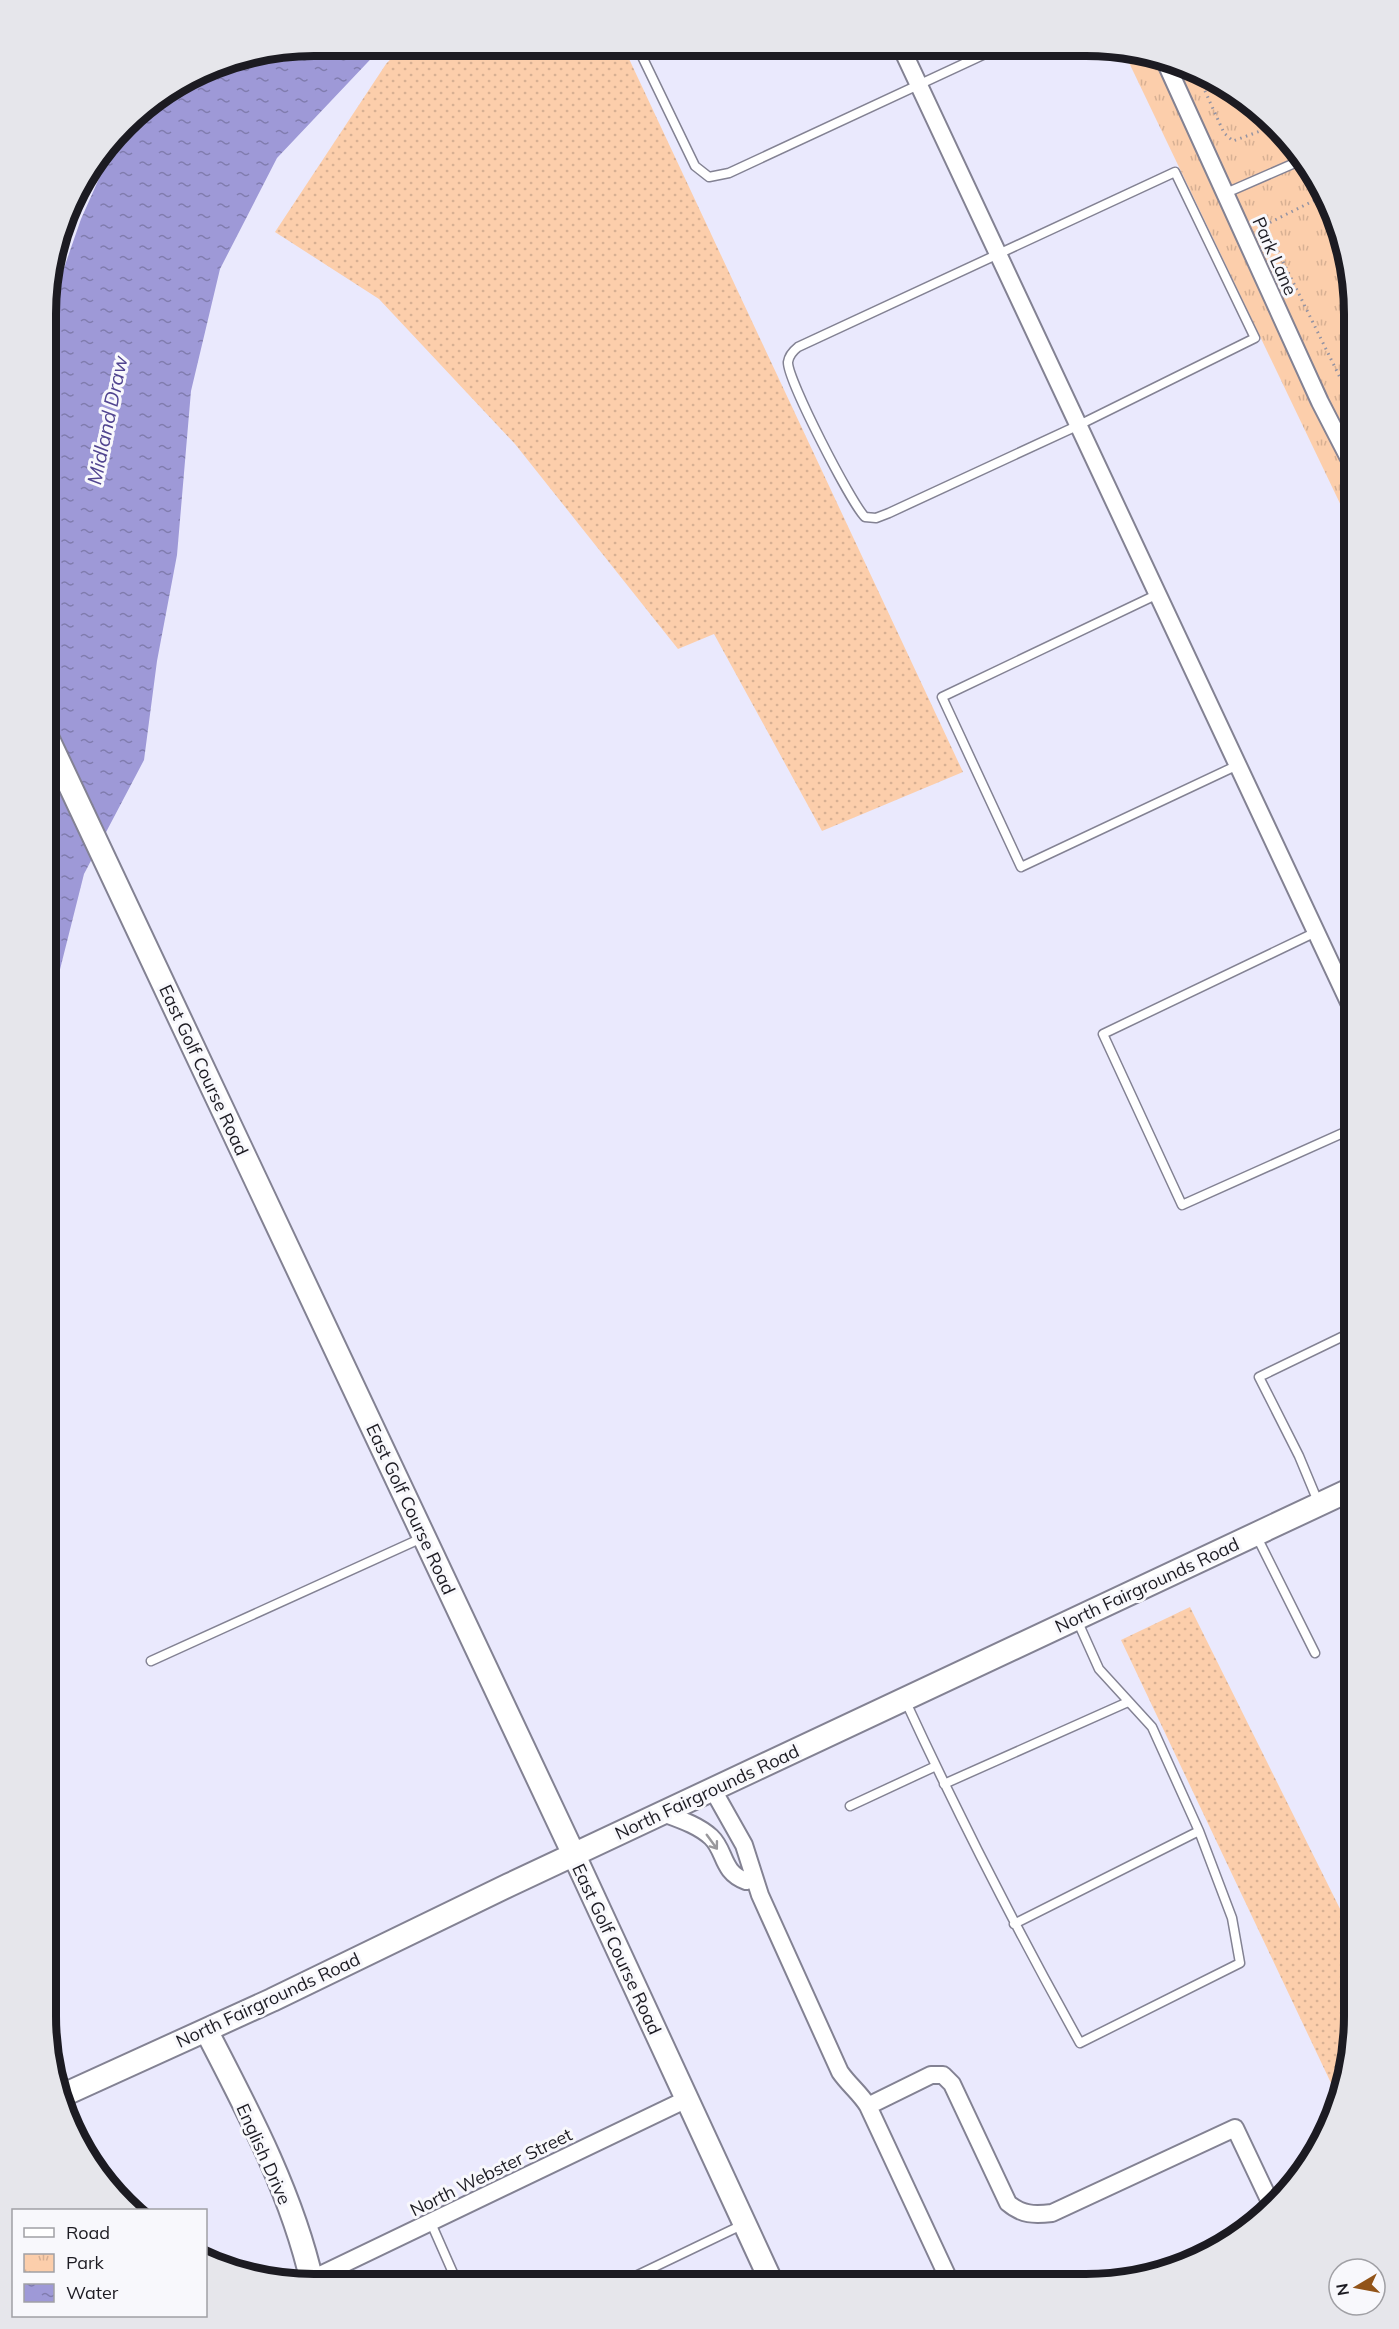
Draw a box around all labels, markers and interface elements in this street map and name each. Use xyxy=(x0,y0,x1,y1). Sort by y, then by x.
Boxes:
street label: Park Lane xyxy=(1248,213,1302,299)
water label: Midland Draw xyxy=(81,353,133,487)
street label: East Golf Course Road xyxy=(154,981,254,1159)
street label: East Golf Course Road xyxy=(361,1420,461,1598)
street label: North Fairgrounds Road xyxy=(1051,1532,1243,1638)
street label: North Fairgrounds Road xyxy=(611,1739,803,1845)
one-way arrow xyxy=(705,1834,718,1850)
street label: East Golf Course Road xyxy=(567,1860,667,2038)
street label: North Fairgrounds Road xyxy=(172,1947,364,2053)
street label: English Drive xyxy=(231,2100,297,2208)
street label: North Webster Street xyxy=(406,2123,576,2221)
legend xyxy=(12,2209,207,2317)
text: Road xyxy=(66,2221,110,2244)
text: Park xyxy=(66,2251,105,2274)
north arrow xyxy=(1327,2257,1387,2317)
text: Water xyxy=(66,2281,119,2304)
text: N xyxy=(1331,2282,1353,2297)

